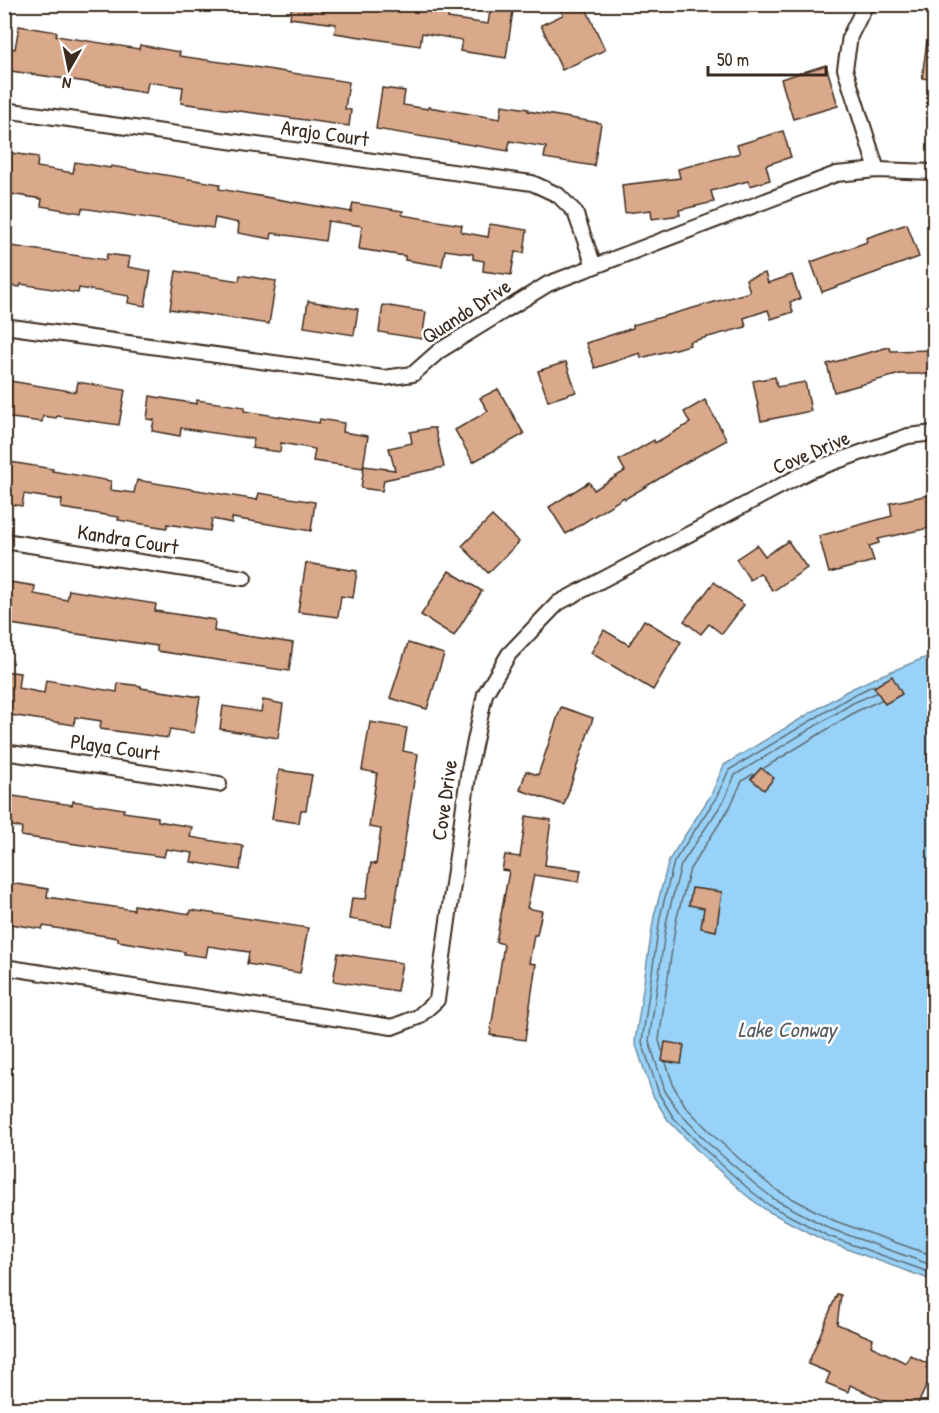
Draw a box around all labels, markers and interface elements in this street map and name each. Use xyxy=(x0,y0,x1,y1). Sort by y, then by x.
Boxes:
north arrow xyxy=(39,39,99,99)
scale bar xyxy=(708,39,826,77)
text: 50 m xyxy=(717,47,749,72)
text: N xyxy=(60,72,73,95)
street label: Arajo Court xyxy=(279,112,372,154)
street label: Quando Drive xyxy=(416,271,516,351)
street label: Cove Drive xyxy=(768,423,854,481)
street label: Kandra Court xyxy=(75,517,181,561)
street label: Playa Court xyxy=(69,726,162,768)
street label: Cove Drive xyxy=(424,758,464,842)
water label: Lake Conway xyxy=(738,1014,839,1044)

